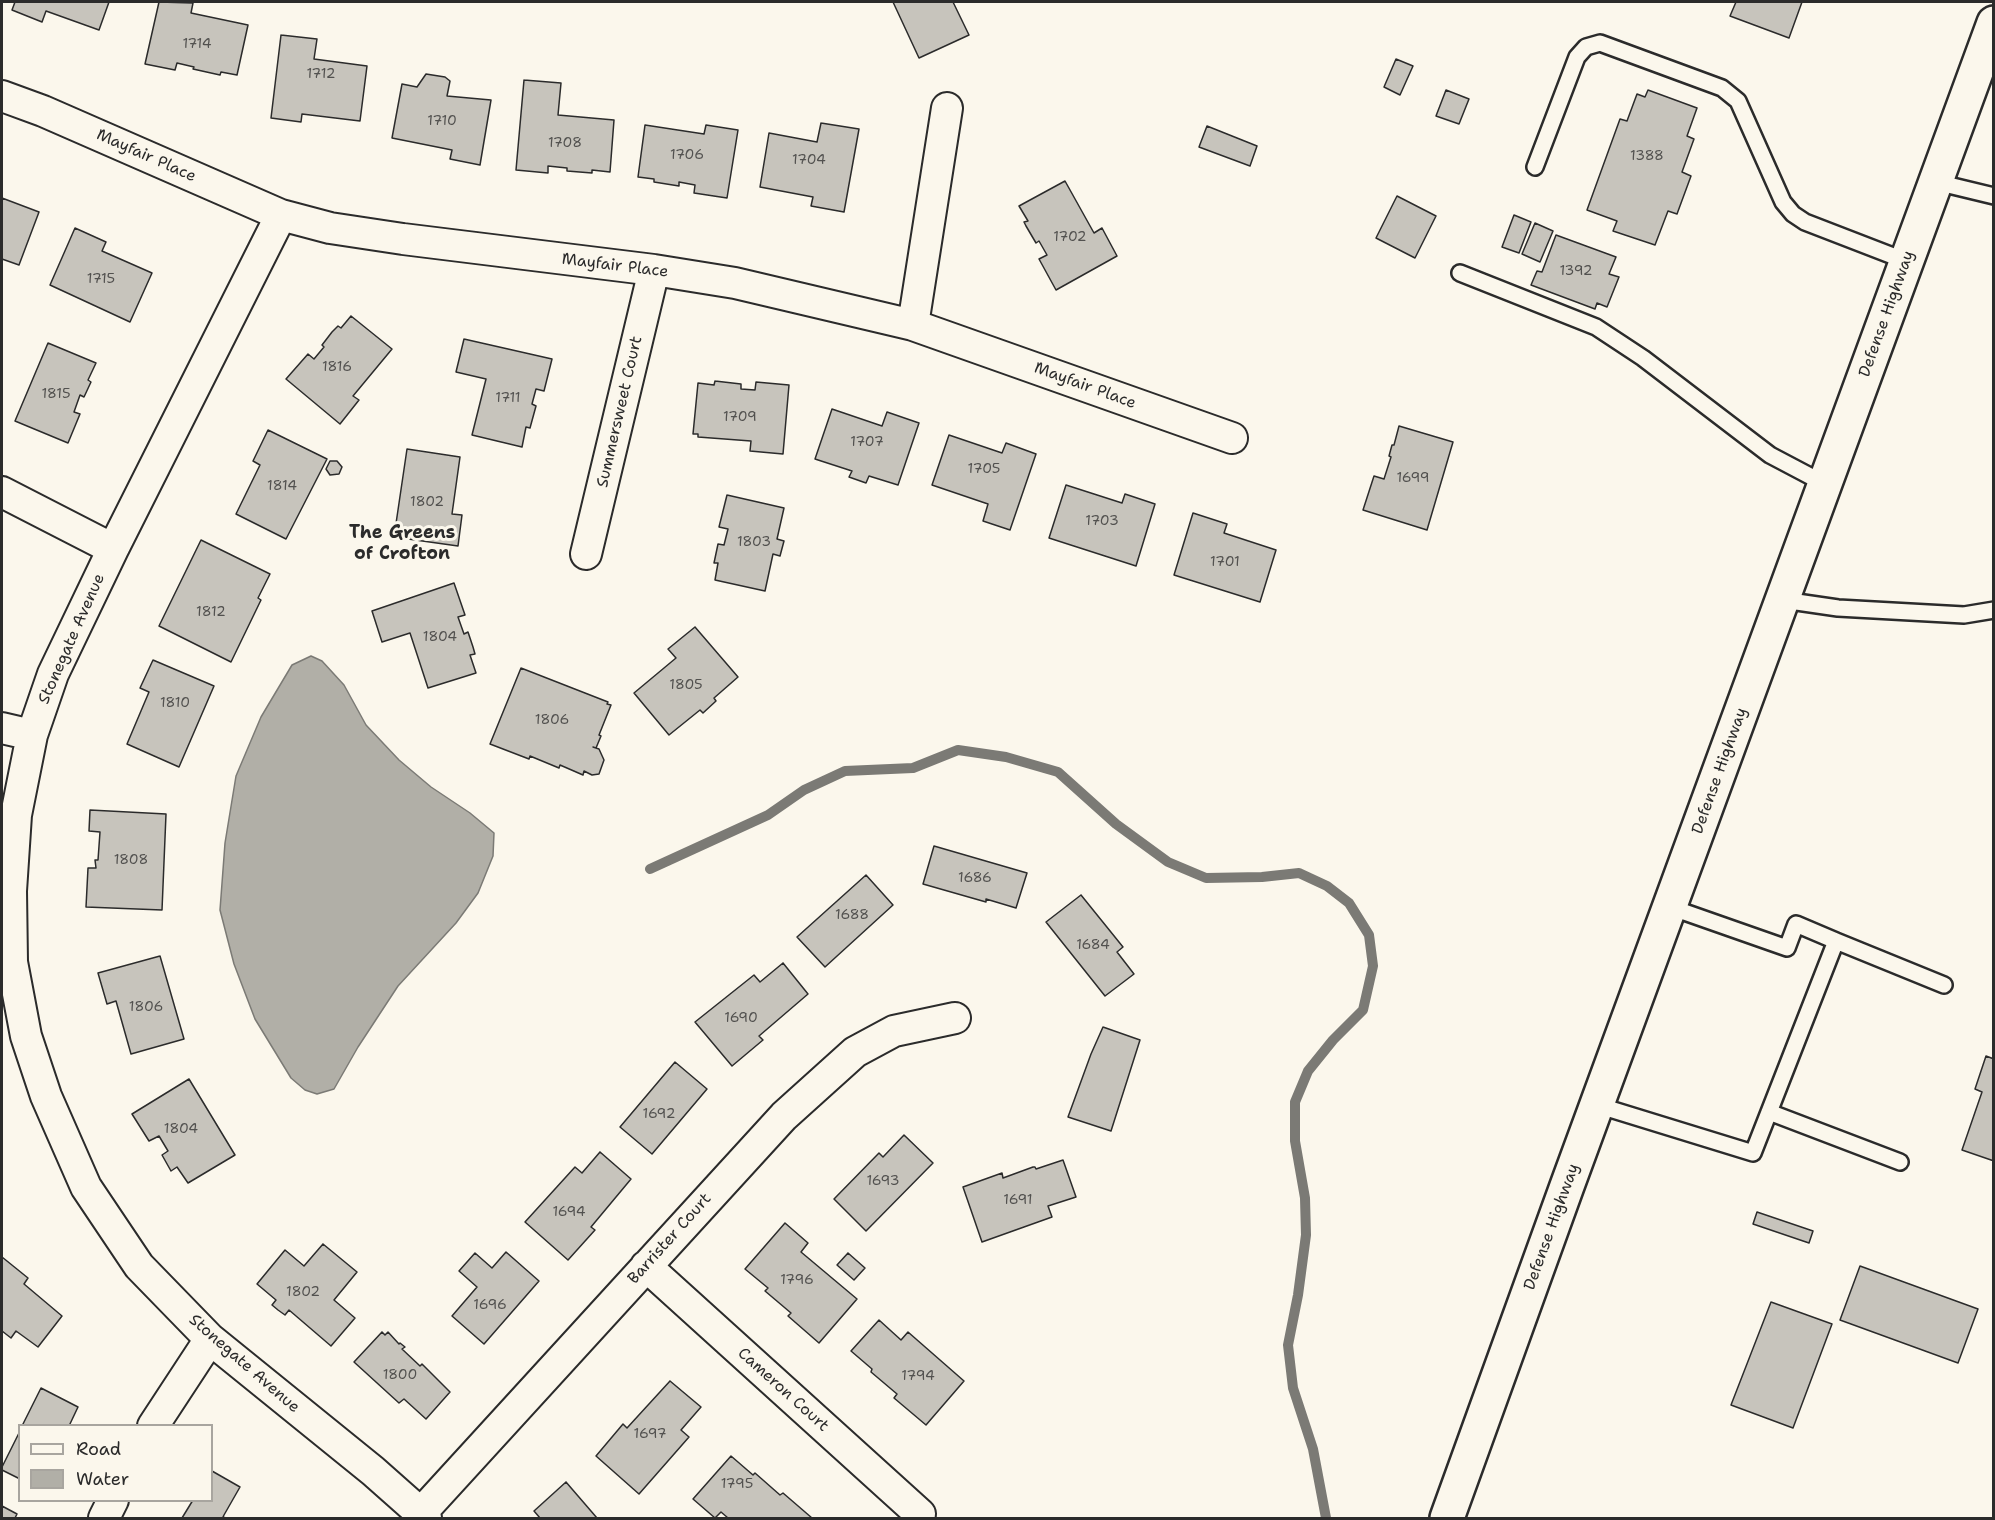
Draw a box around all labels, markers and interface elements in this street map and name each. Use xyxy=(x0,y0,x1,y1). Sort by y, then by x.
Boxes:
house number: 1714 xyxy=(182,36,212,52)
house number: 1712 xyxy=(306,66,336,82)
house number: 1710 xyxy=(427,113,457,129)
street label: Mayfair Place xyxy=(93,125,199,187)
house number: 1708 xyxy=(548,135,582,151)
house number: 1706 xyxy=(670,147,704,163)
house number: 1388 xyxy=(1630,148,1664,164)
house number: 1704 xyxy=(792,152,826,168)
house number: 1702 xyxy=(1053,229,1087,245)
street label: Defense Highway xyxy=(1855,248,1919,380)
street label: Mayfair Place xyxy=(561,250,669,282)
house number: 1392 xyxy=(1559,263,1593,279)
house number: 1715 xyxy=(87,271,115,287)
street label: Summersweet Court xyxy=(593,334,647,490)
house number: 1816 xyxy=(322,359,352,375)
street label: Mayfair Place xyxy=(1031,359,1139,413)
house number: 1815 xyxy=(41,386,71,402)
house number: 1711 xyxy=(495,390,521,406)
house number: 1709 xyxy=(723,409,757,425)
house number: 1707 xyxy=(850,434,884,450)
house number: 1705 xyxy=(968,461,1000,477)
house number: 1699 xyxy=(1396,470,1430,486)
house number: 1814 xyxy=(267,478,297,494)
house number: 1802 xyxy=(410,494,444,510)
house number: 1703 xyxy=(1085,513,1119,529)
district label: The Greens of Crofton xyxy=(349,522,455,564)
house number: 1803 xyxy=(737,534,771,550)
house number: 1701 xyxy=(1210,554,1240,570)
street label: Stonegate Avenue xyxy=(35,571,109,707)
house number: 1812 xyxy=(196,604,226,620)
house number: 1804 xyxy=(423,629,457,645)
house number: 1805 xyxy=(669,677,703,693)
house number: 1810 xyxy=(160,695,190,711)
street label: Defense Highway xyxy=(1688,705,1752,837)
house number: 1806 xyxy=(535,712,569,728)
house number: 1808 xyxy=(114,852,148,868)
house number: 1686 xyxy=(958,870,992,886)
house number: 1688 xyxy=(835,907,869,923)
house number: 1684 xyxy=(1076,937,1110,953)
house number: 1806 xyxy=(129,999,163,1015)
house number: 1690 xyxy=(724,1010,758,1026)
house number: 1692 xyxy=(642,1106,676,1122)
house number: 1804 xyxy=(164,1121,198,1137)
street label: Defense Highway xyxy=(1520,1161,1584,1293)
house number: 1693 xyxy=(866,1173,900,1189)
street label: Barrister Court xyxy=(624,1190,716,1288)
house number: 1691 xyxy=(1003,1192,1033,1208)
house number: 1694 xyxy=(552,1204,586,1220)
house number: 1796 xyxy=(780,1272,814,1288)
house number: 1802 xyxy=(286,1284,320,1300)
house number: 1696 xyxy=(473,1297,507,1313)
street label: Stonegate Avenue xyxy=(185,1311,303,1417)
street label: Cameron Court xyxy=(733,1344,833,1436)
house number: 1800 xyxy=(383,1367,417,1383)
house number: 1794 xyxy=(901,1368,935,1384)
legend xyxy=(18,1424,213,1502)
house number: 1697 xyxy=(634,1426,666,1442)
text: Road xyxy=(76,1437,121,1461)
text: Water xyxy=(76,1467,129,1491)
house number: 1795 xyxy=(721,1476,753,1492)

